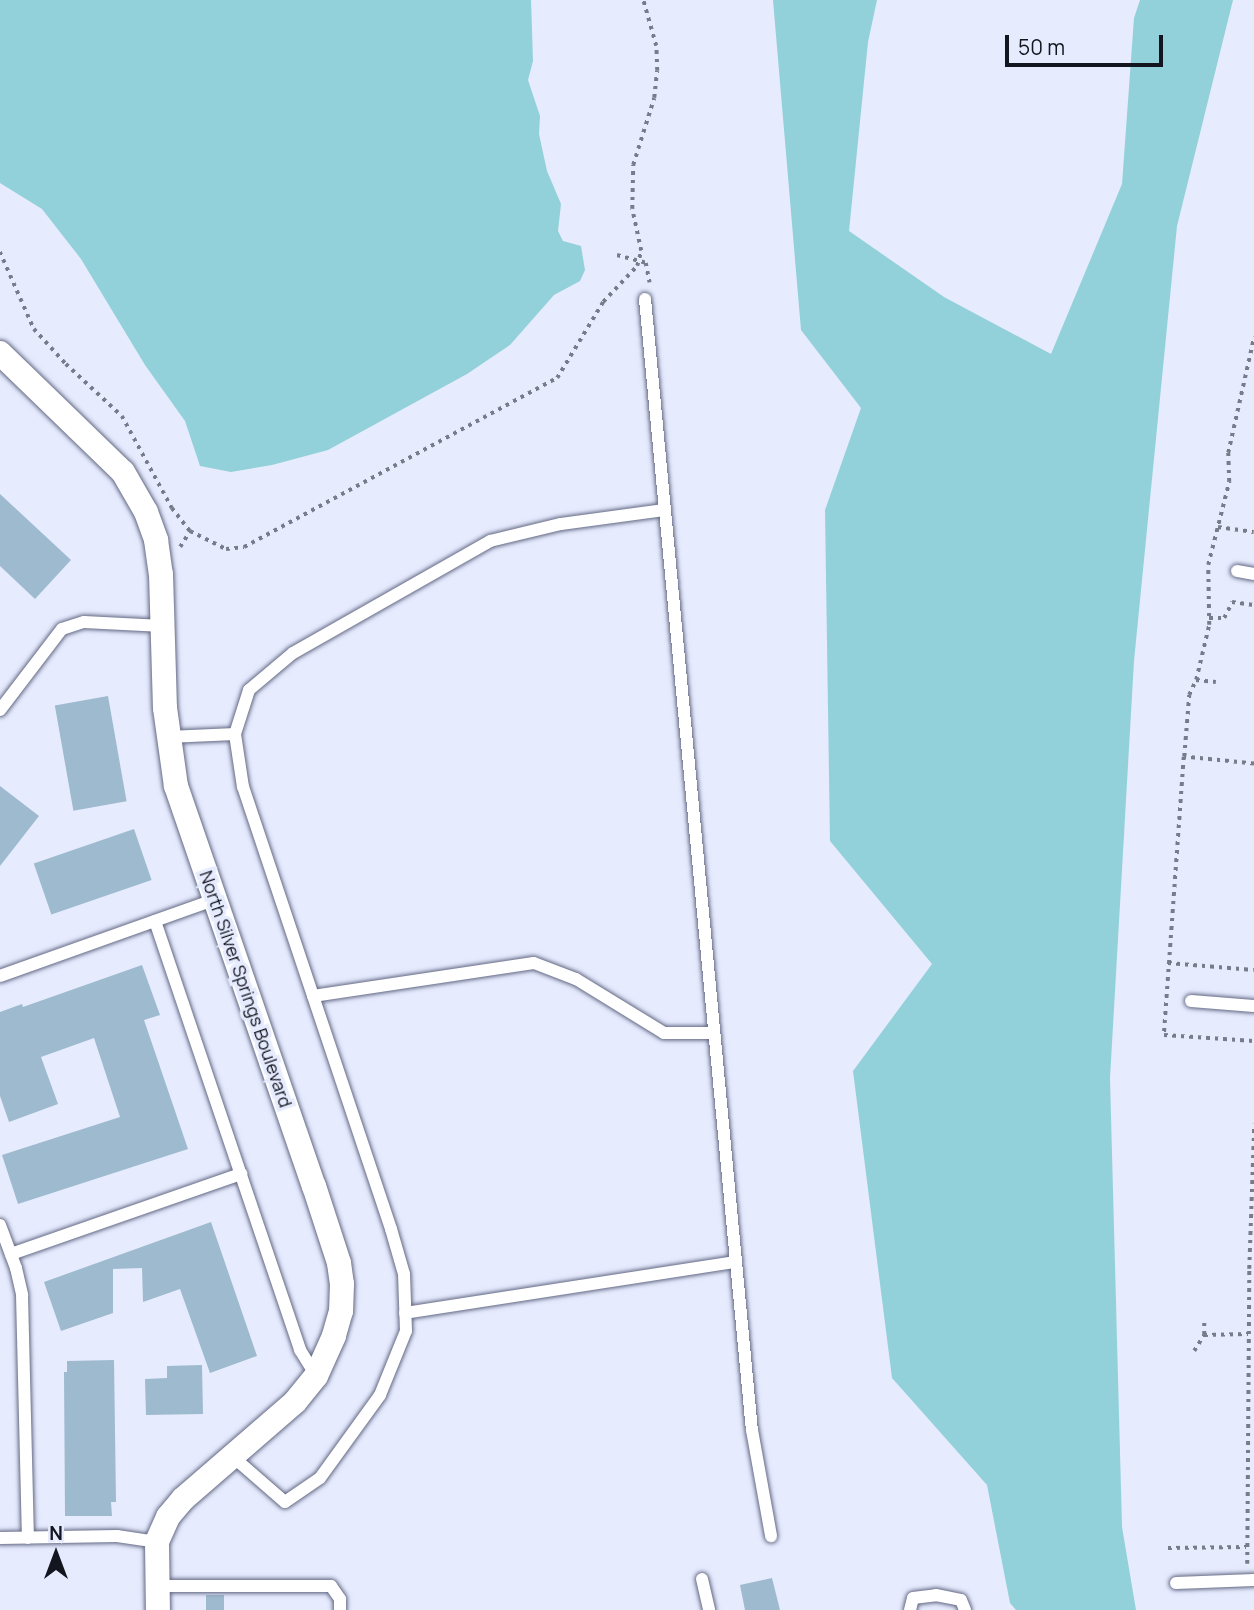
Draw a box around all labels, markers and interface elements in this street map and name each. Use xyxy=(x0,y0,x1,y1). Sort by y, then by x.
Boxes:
scale bar xyxy=(1009,21,1166,65)
text: 50 m xyxy=(1018,33,1065,61)
street label: North Silver Springs Boulevard xyxy=(195,868,297,1110)
north arrow xyxy=(21,1519,91,1589)
text: N xyxy=(49,1520,63,1546)

